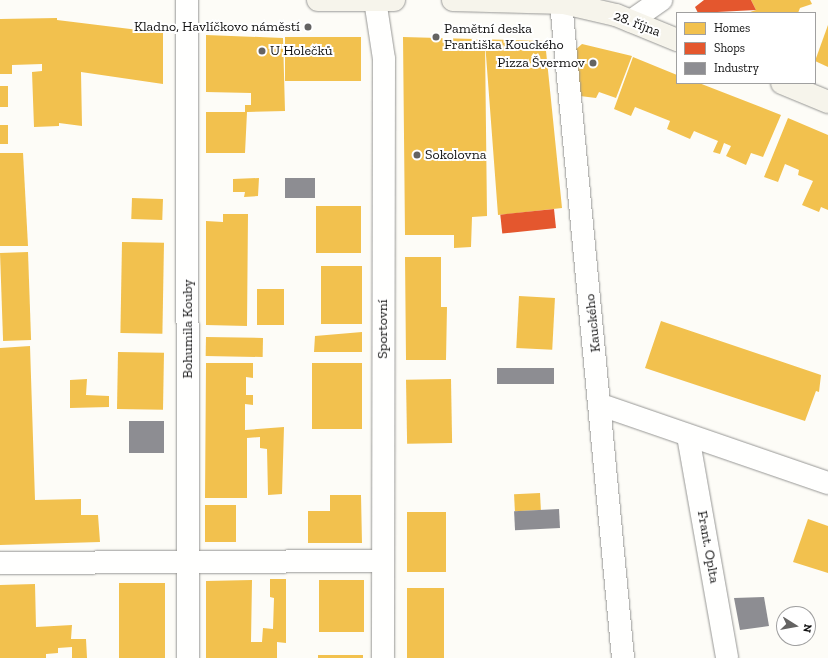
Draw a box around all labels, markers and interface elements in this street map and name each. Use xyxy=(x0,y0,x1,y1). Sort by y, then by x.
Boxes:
street label: 28. října xyxy=(611,7,663,41)
legend xyxy=(676,12,816,84)
place label: Kladno, Havlíčkovo náměstí xyxy=(134,19,300,35)
place label: Pamětní deska Františka Kouckého xyxy=(444,21,564,54)
text: Homes xyxy=(714,21,750,35)
marker: Kladno, Havlíčkovo náměstí xyxy=(303,22,313,32)
marker: Pamětní deska Františka Kouckého xyxy=(431,32,441,42)
text: Shops xyxy=(714,41,745,55)
place label: U Holečků xyxy=(270,43,333,59)
marker: U Holečků xyxy=(257,46,267,56)
place label: Pizza Švermov xyxy=(497,55,585,71)
marker: Pizza Švermov xyxy=(588,58,598,68)
text: Industry xyxy=(714,61,759,75)
place label: Sokolovna xyxy=(425,147,486,163)
marker: Sokolovna xyxy=(412,150,422,160)
street label: Bohumila Kouby xyxy=(180,279,196,379)
street label: Kauckého xyxy=(582,293,604,353)
street label: Sportovní xyxy=(375,299,391,359)
street label: Frant. Oplta xyxy=(693,509,723,585)
north arrow xyxy=(776,606,816,646)
text: N xyxy=(800,623,814,634)

